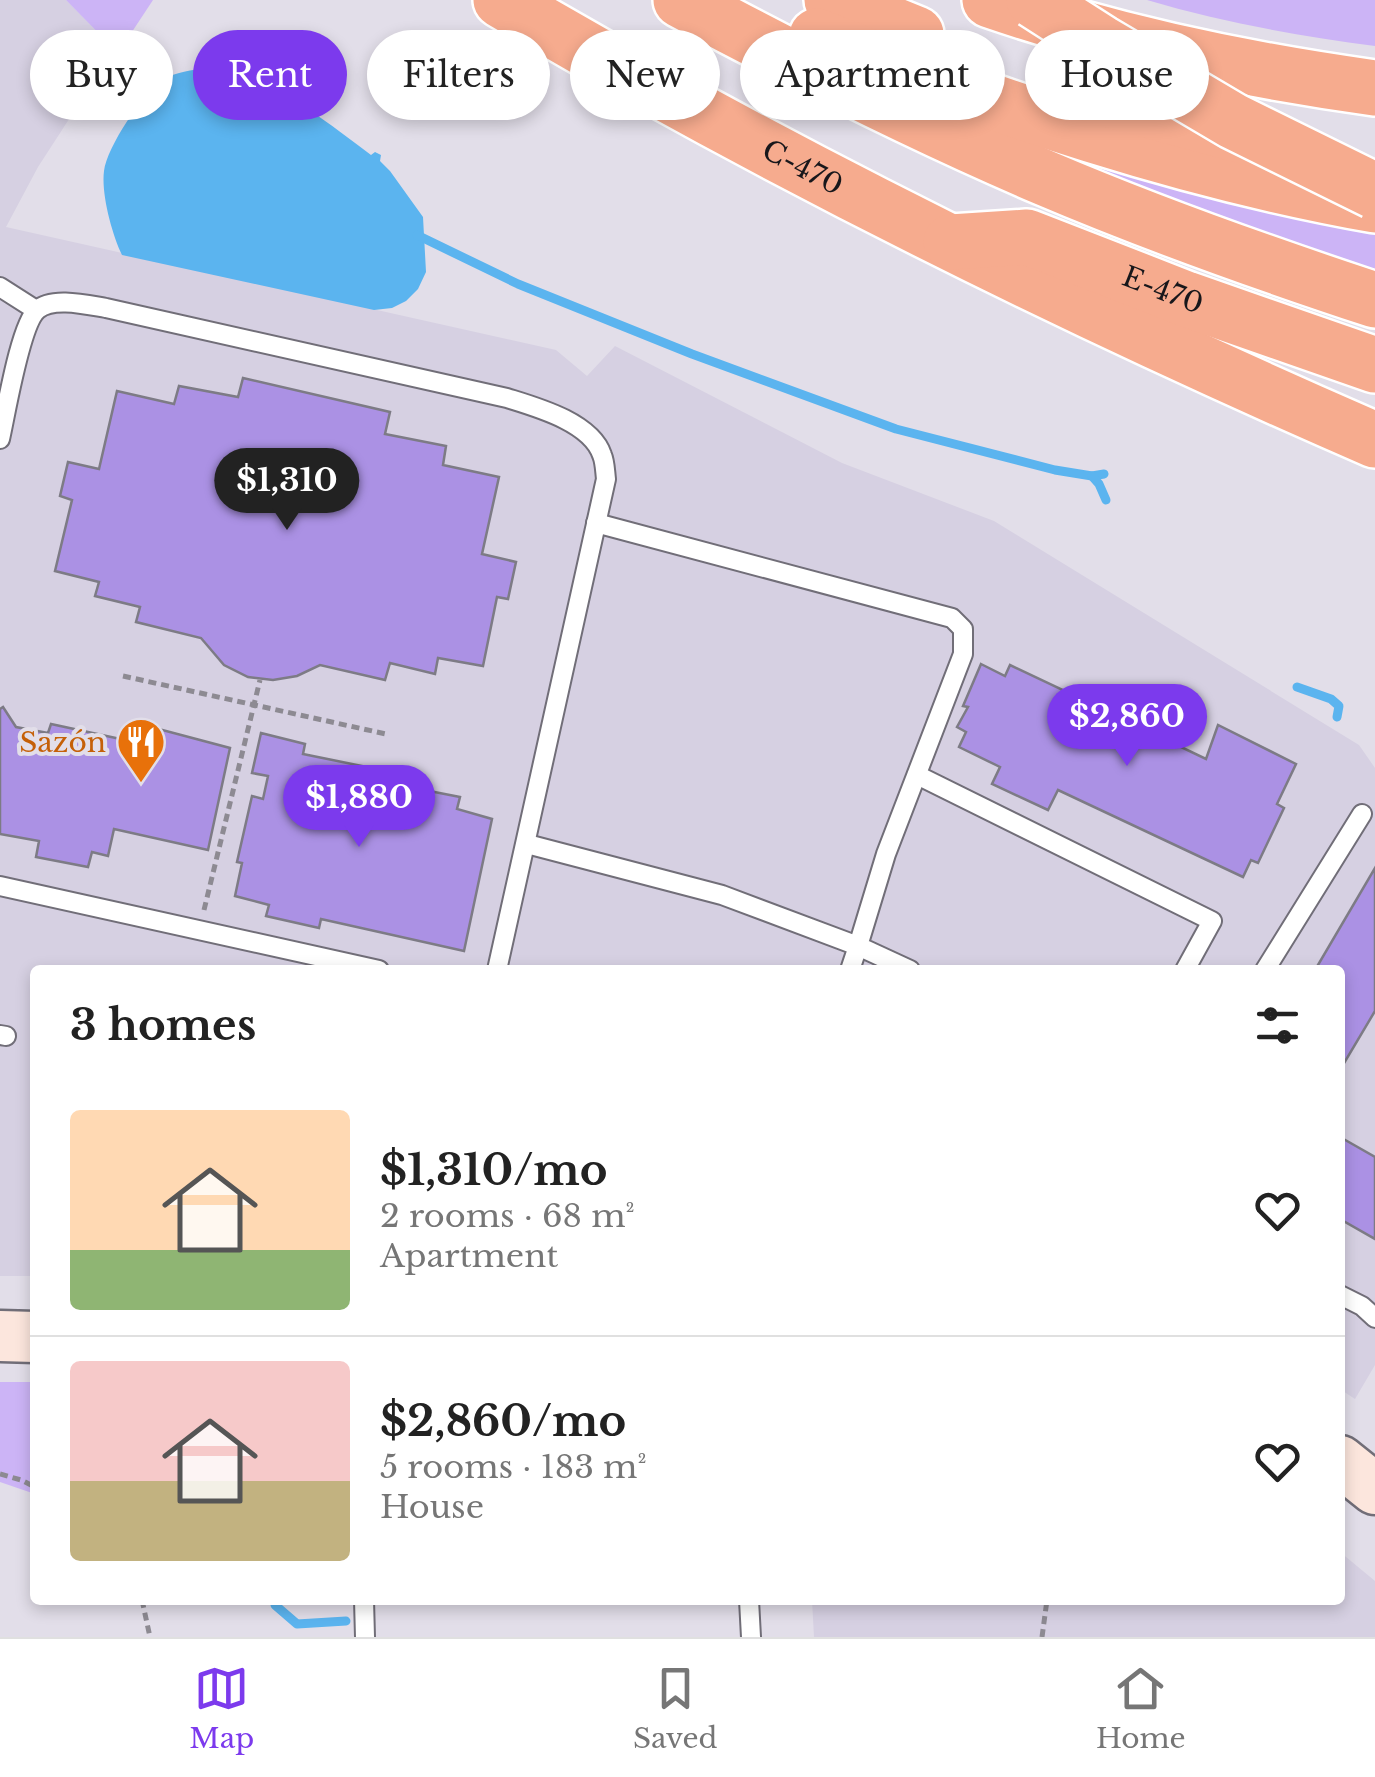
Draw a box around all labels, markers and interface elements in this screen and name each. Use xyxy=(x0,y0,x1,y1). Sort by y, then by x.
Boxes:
chip: Buy xyxy=(30,30,173,120)
chip: Rent xyxy=(193,30,347,120)
chip: Filters xyxy=(367,30,550,120)
chip: New xyxy=(570,30,720,120)
chip: Apartment xyxy=(740,30,1005,120)
chip: House xyxy=(1025,30,1209,120)
street label: C-470 xyxy=(756,132,849,203)
street label: E-470 xyxy=(1117,259,1208,322)
pin: $1,310 xyxy=(206,448,368,533)
text: $1,310 xyxy=(236,460,338,500)
pin: $2,860 xyxy=(1046,684,1208,769)
text: $2,860 xyxy=(1069,696,1185,736)
restaurant icon: Sazón xyxy=(115,716,167,784)
place label: Sazón xyxy=(19,725,106,760)
pin: $1,880 xyxy=(278,765,440,850)
text: $1,880 xyxy=(305,777,413,817)
icon: filters xyxy=(1250,998,1305,1053)
text: 3 homes xyxy=(70,999,256,1051)
text: $1,310/mo xyxy=(380,1144,607,1196)
icon: home xyxy=(150,1150,270,1270)
icon: heart xyxy=(1250,1183,1305,1238)
text: 2 rooms · 68 m² xyxy=(380,1196,635,1236)
text: Apartment xyxy=(380,1236,558,1276)
text: $2,860/mo xyxy=(380,1395,626,1447)
icon: home xyxy=(150,1401,270,1521)
icon: heart xyxy=(1250,1434,1305,1489)
text: 5 rooms · 183 m² xyxy=(380,1447,647,1487)
text: House xyxy=(380,1487,484,1527)
tab: Map xyxy=(189,1661,254,1756)
tab: Saved xyxy=(633,1661,717,1756)
tab: Home xyxy=(1096,1661,1186,1756)

